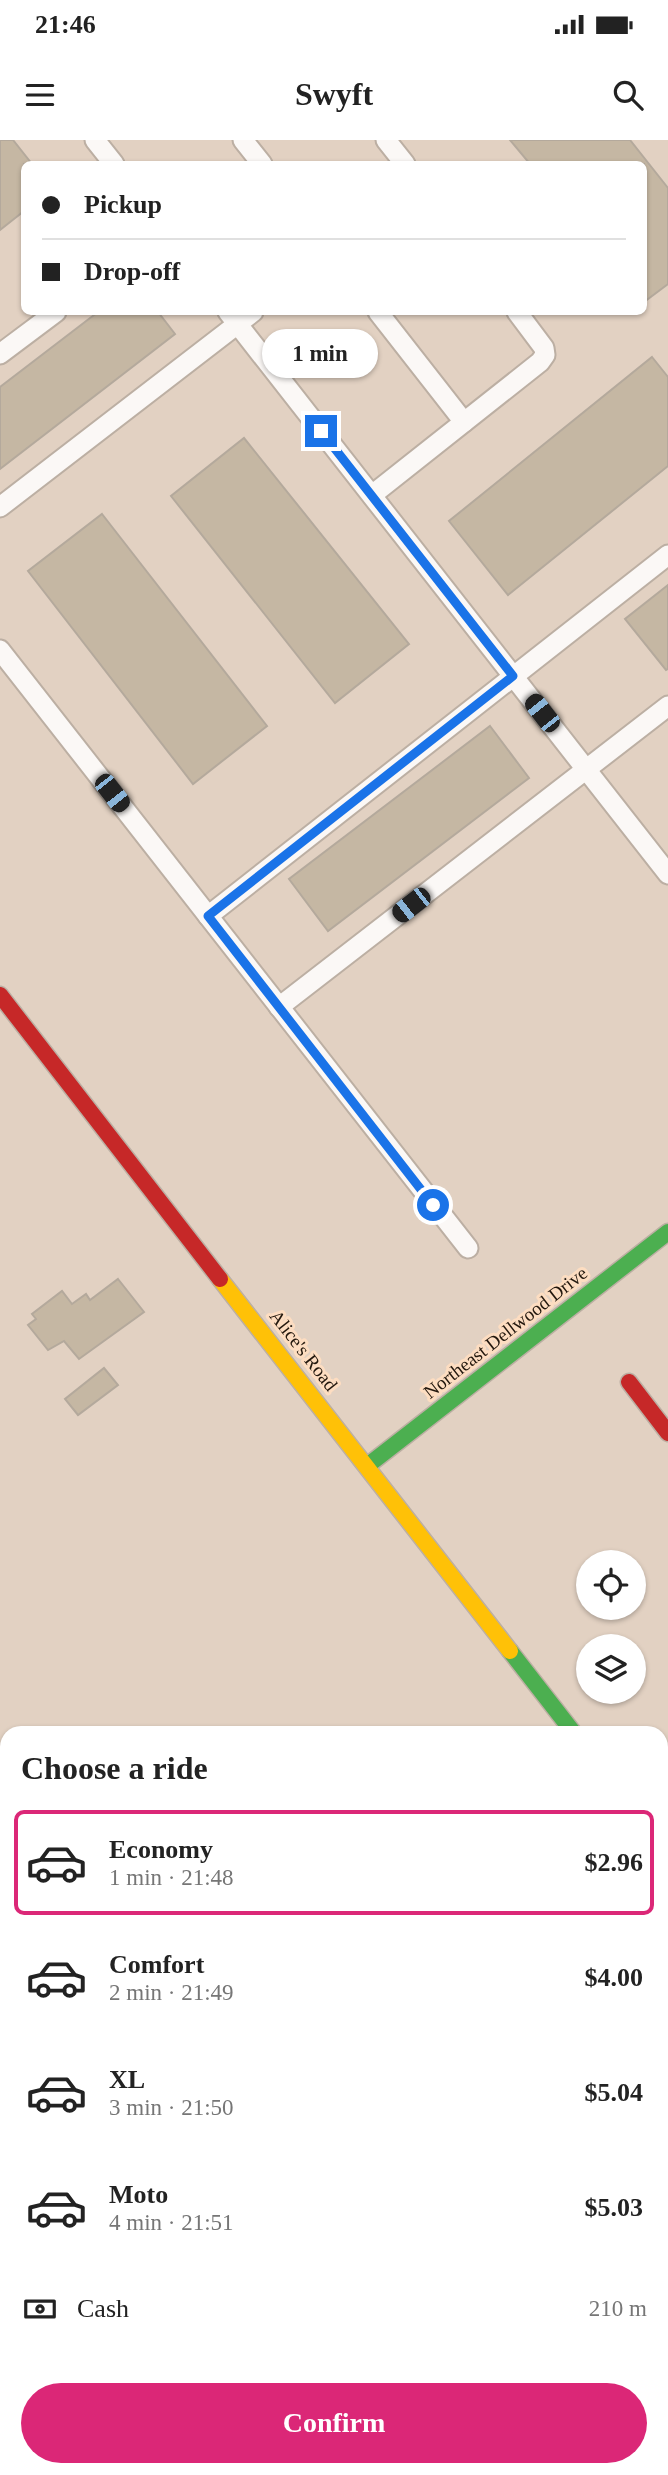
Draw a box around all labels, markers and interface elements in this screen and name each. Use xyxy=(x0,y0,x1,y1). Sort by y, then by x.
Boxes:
text: 21:46 xyxy=(35,10,96,39)
icon: menu xyxy=(21,76,59,114)
text: Swyft xyxy=(295,76,373,112)
icon: search xyxy=(609,76,647,114)
text: Pickup xyxy=(84,190,162,219)
text: Drop-off xyxy=(84,257,180,286)
callout: 1 min xyxy=(263,330,379,378)
text: 1 min xyxy=(292,341,348,366)
route end xyxy=(305,415,337,447)
car xyxy=(521,690,564,736)
car xyxy=(91,770,134,816)
car xyxy=(388,884,435,926)
route start xyxy=(417,1189,449,1221)
street label: Northeast Dellwood Drive xyxy=(419,1262,591,1403)
street label: Alice's Road xyxy=(266,1306,342,1395)
map controls xyxy=(576,1550,646,1704)
button: locate xyxy=(576,1550,646,1620)
button: layers xyxy=(576,1634,646,1704)
text: Choose a ride xyxy=(21,1750,208,1786)
icon: car xyxy=(25,1831,88,1894)
text: Economy xyxy=(109,1835,213,1864)
text: $2.96 xyxy=(585,1848,643,1877)
text: 1 min · 21:48 xyxy=(109,1865,234,1890)
icon: car xyxy=(25,1946,88,2009)
text: Comfort xyxy=(109,1950,204,1979)
text: $4.00 xyxy=(585,1963,643,1992)
text: 2 min · 21:49 xyxy=(109,1980,234,2005)
icon: car xyxy=(25,2061,88,2124)
text: XL xyxy=(109,2065,145,2094)
text: $5.04 xyxy=(585,2078,643,2107)
text: 3 min · 21:50 xyxy=(109,2095,234,2120)
icon: car xyxy=(25,2176,88,2239)
text: Moto xyxy=(109,2180,168,2209)
text: $5.03 xyxy=(585,2193,643,2222)
text: 4 min · 21:51 xyxy=(109,2210,234,2235)
icon: cash xyxy=(21,2290,59,2328)
text: Cash xyxy=(77,2294,129,2323)
text: 210 m xyxy=(589,2296,647,2321)
button: Confirm xyxy=(21,2383,647,2463)

